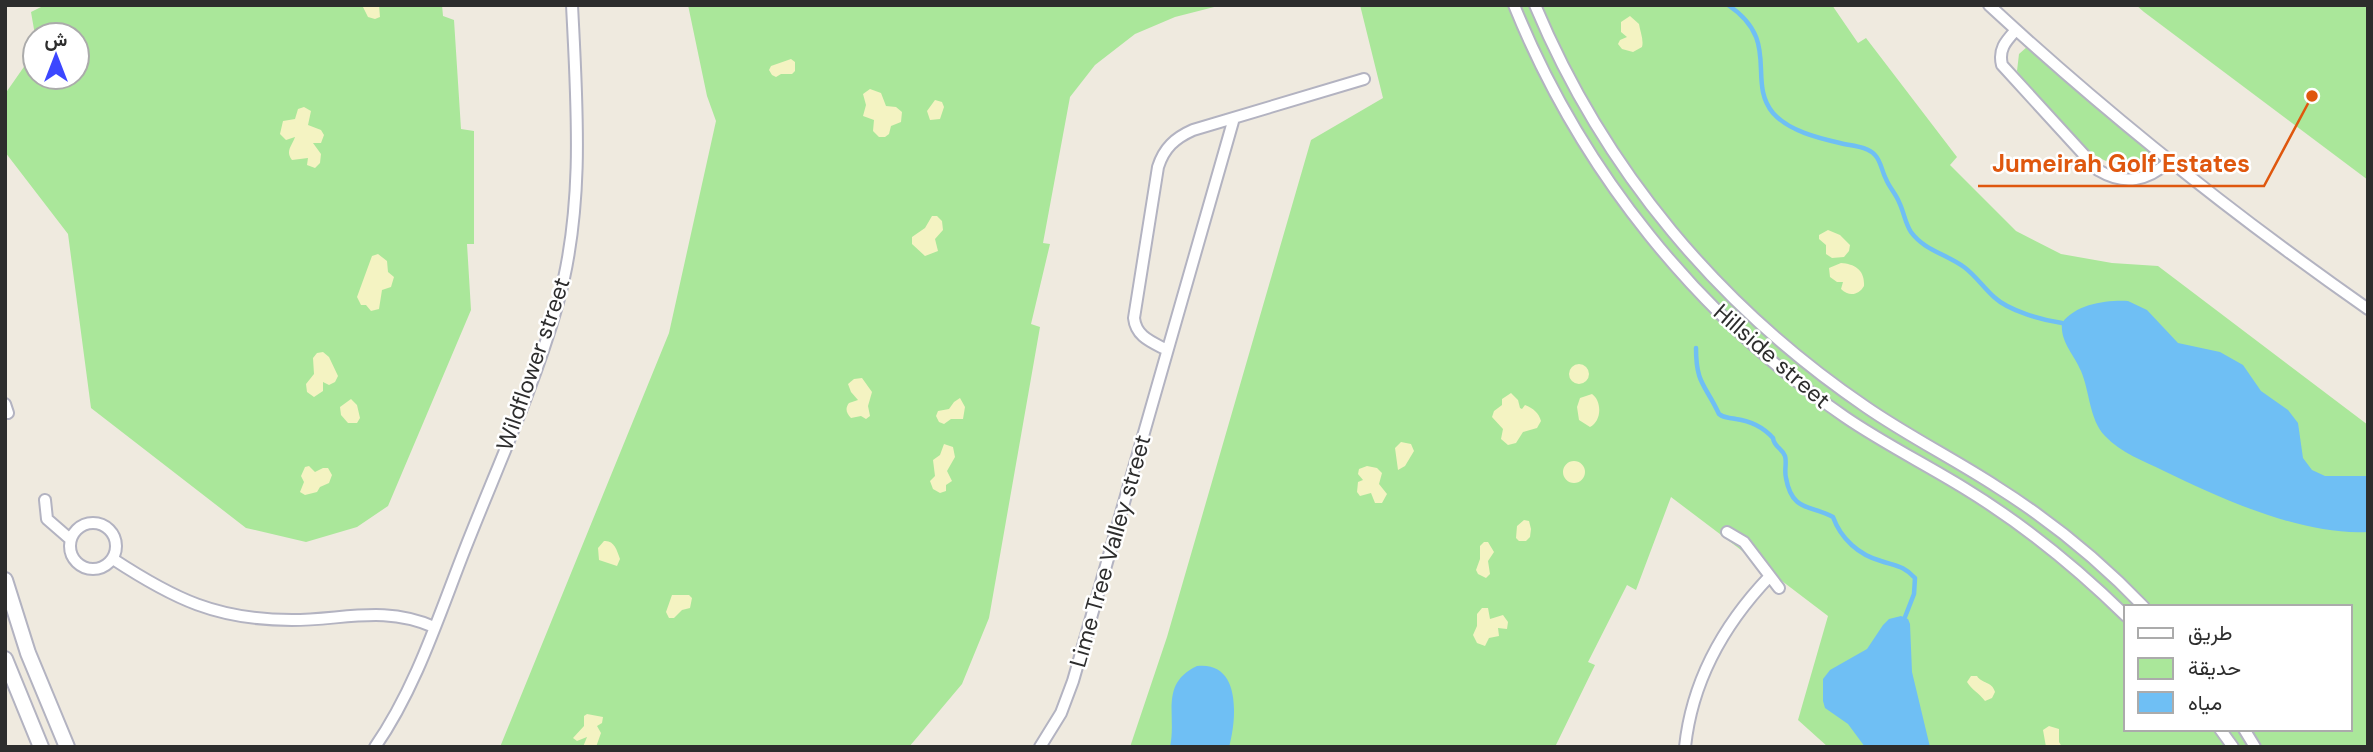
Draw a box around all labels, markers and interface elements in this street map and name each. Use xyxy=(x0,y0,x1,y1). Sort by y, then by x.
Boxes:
north arrow xyxy=(21,21,91,91)
text: ش xyxy=(45,27,68,52)
callout: Jumeirah Golf Estates xyxy=(1978,141,2264,186)
text: Jumeirah Golf Estates xyxy=(1992,148,2250,179)
street label: Wildflower street xyxy=(489,273,577,455)
street label: Hillside street xyxy=(1707,297,1837,415)
street label: Lime Tree Valley street xyxy=(1062,431,1158,671)
legend xyxy=(2124,605,2352,731)
text: طريق xyxy=(2188,619,2233,647)
text: حديقة xyxy=(2188,654,2241,682)
text: مياه xyxy=(2188,689,2222,717)

